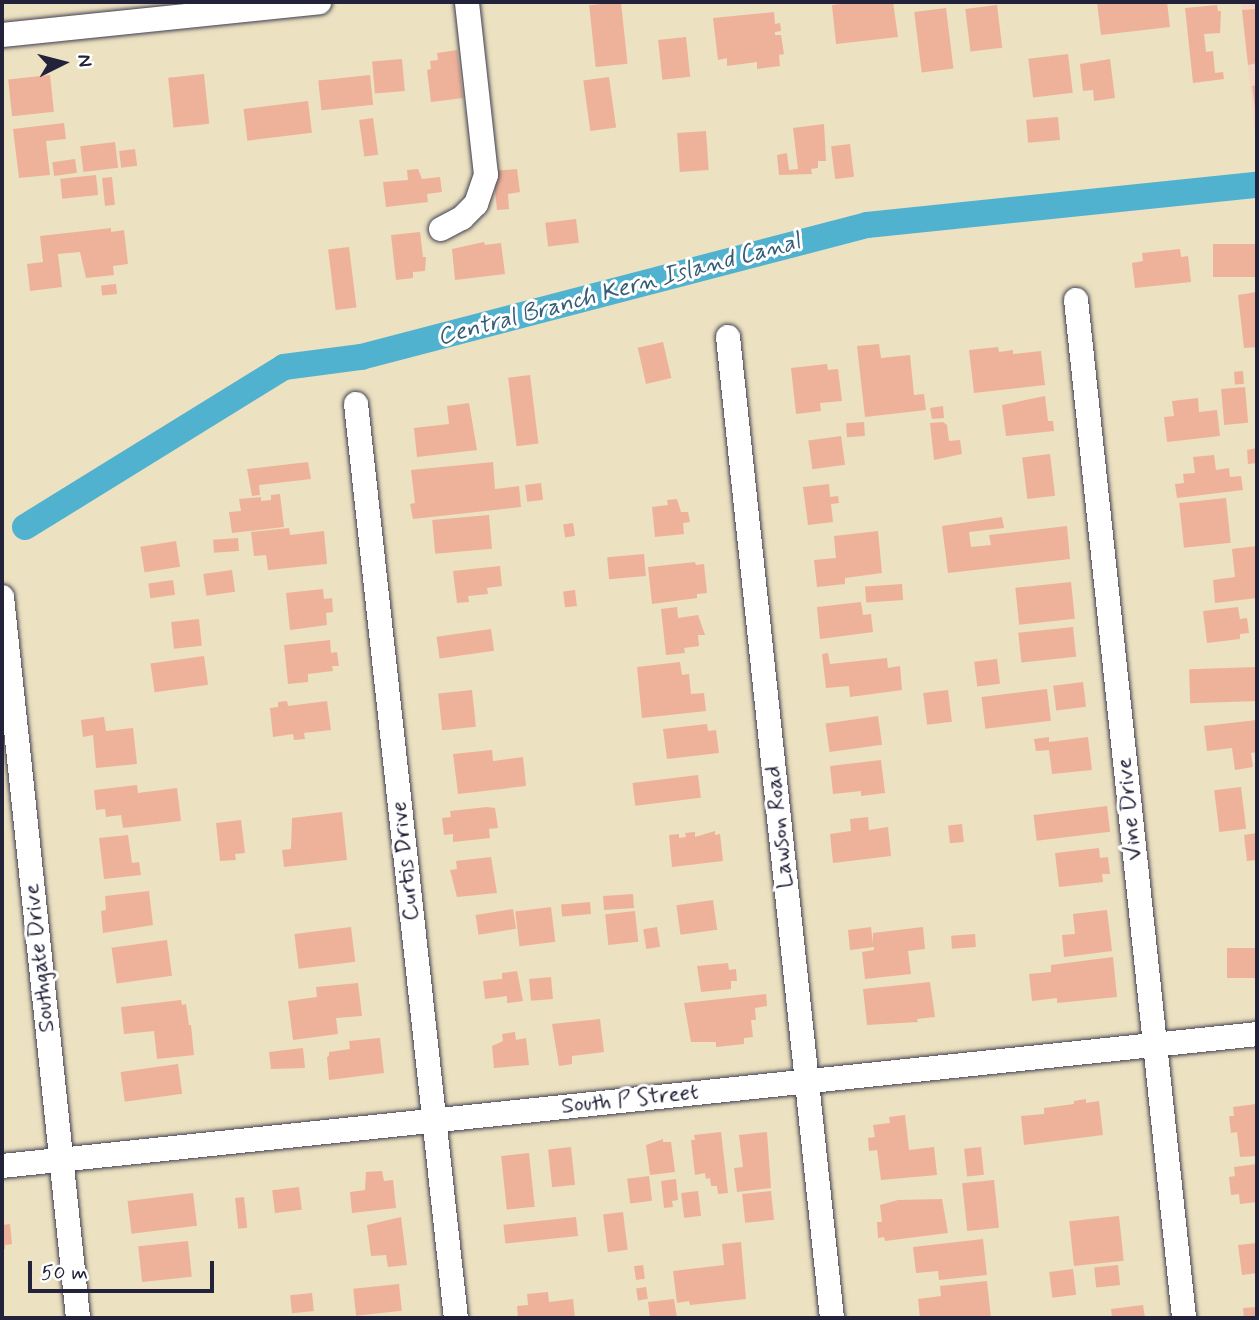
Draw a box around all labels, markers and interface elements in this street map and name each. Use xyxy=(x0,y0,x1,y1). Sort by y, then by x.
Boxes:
north arrow xyxy=(28,28,98,98)
text: N xyxy=(71,53,97,68)
water label: Central Branch Kern Island Canal xyxy=(436,228,802,352)
street label: Vine Drive xyxy=(1111,758,1149,860)
street label: Lawson Road xyxy=(760,764,800,890)
street label: Curtis Drive xyxy=(386,801,426,921)
street label: Southgate Drive xyxy=(19,884,61,1032)
street label: South P Street xyxy=(558,1079,702,1121)
scale bar xyxy=(32,1246,217,1290)
text: 50 m xyxy=(41,1259,88,1287)

